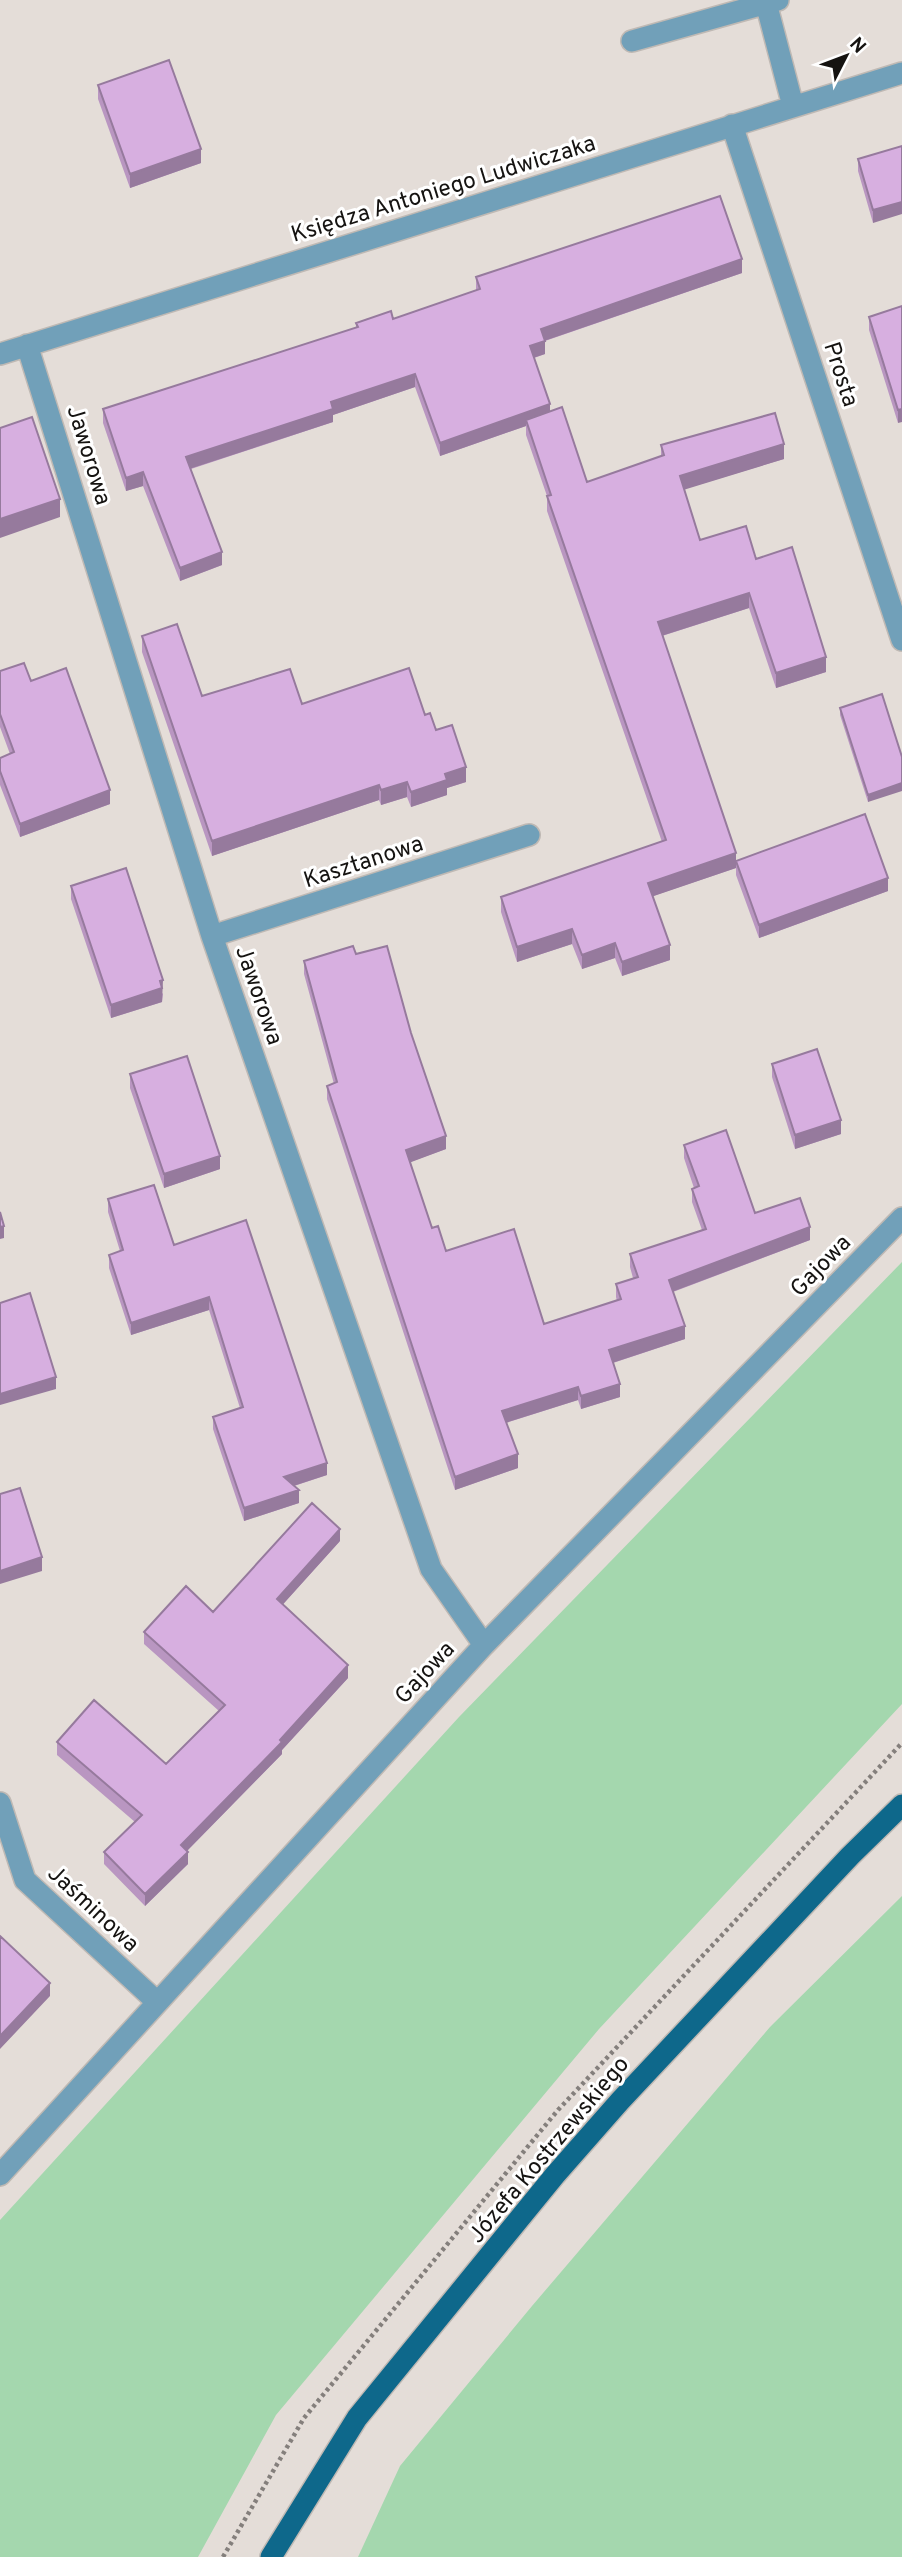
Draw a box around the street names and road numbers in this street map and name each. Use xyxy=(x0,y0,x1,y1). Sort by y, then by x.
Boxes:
street label: Księdza Antoniego Ludwiczaka xyxy=(288,130,600,251)
street label: Prosta xyxy=(816,339,864,411)
street label: Jaworowa xyxy=(59,402,116,509)
street label: Kasztanowa xyxy=(300,830,427,896)
street label: Jaworowa xyxy=(227,943,288,1049)
street label: Gajowa xyxy=(785,1230,858,1304)
street label: Gajowa xyxy=(390,1636,462,1711)
street label: Jaśminowa xyxy=(40,1860,144,1960)
street label: Józefa Kostrzewskiego xyxy=(463,2051,637,2250)

